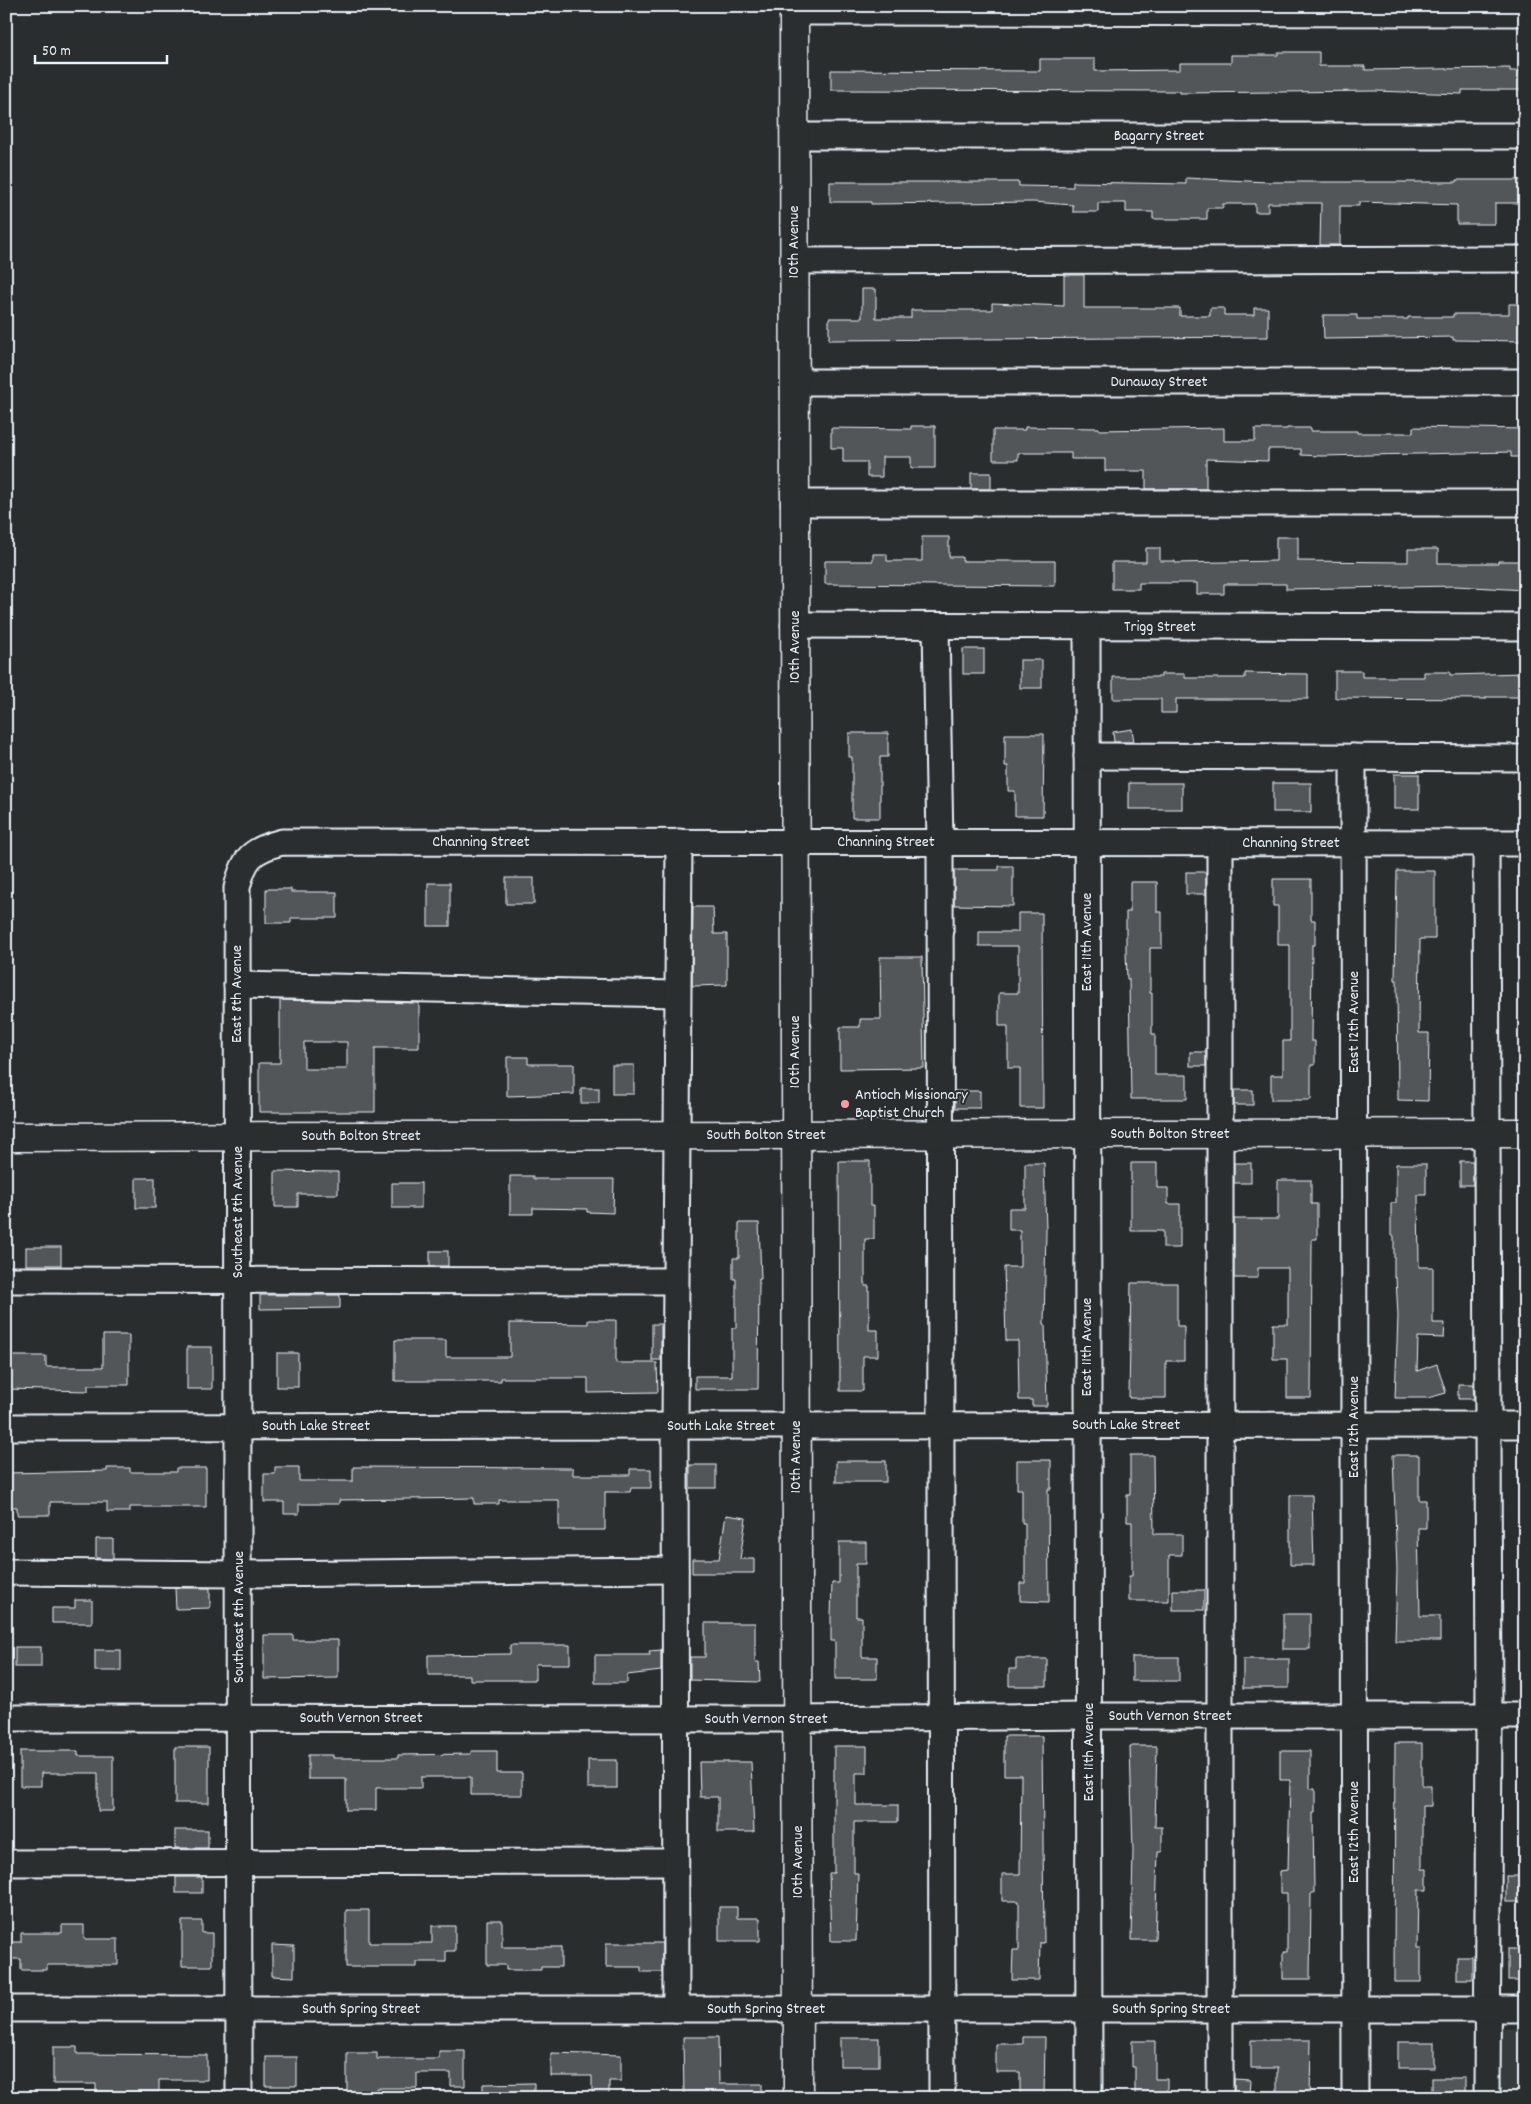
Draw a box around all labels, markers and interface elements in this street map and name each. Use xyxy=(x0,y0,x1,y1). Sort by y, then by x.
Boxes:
scale bar xyxy=(35,32,168,64)
text: 50 m xyxy=(42,41,71,63)
street label: Bagarry Street xyxy=(1114,125,1204,148)
street label: 10th Avenue xyxy=(783,206,806,278)
street label: Dunaway Street xyxy=(1111,371,1208,394)
street label: 10th Avenue xyxy=(784,611,807,683)
street label: Trigg Street xyxy=(1124,616,1196,639)
street label: Channing Street xyxy=(432,831,530,854)
street label: Channing Street xyxy=(837,831,935,854)
street label: Channing Street xyxy=(1242,832,1340,855)
street label: East 11th Avenue xyxy=(1076,893,1099,991)
street label: East 8th Avenue xyxy=(226,945,249,1043)
street label: East 12th Avenue xyxy=(1343,971,1366,1073)
street label: 10th Avenue xyxy=(784,1016,807,1088)
place label: Antioch Missionary Baptist Church xyxy=(855,1084,968,1125)
marker: Antioch Missionary Baptist Church xyxy=(839,1098,851,1110)
street label: South Bolton Street xyxy=(1110,1123,1230,1146)
street label: South Bolton Street xyxy=(706,1124,826,1147)
street label: South Bolton Street xyxy=(301,1125,421,1148)
street label: Southeast 8th Avenue xyxy=(227,1146,250,1278)
street label: East 11th Avenue xyxy=(1076,1298,1099,1396)
street label: East 12th Avenue xyxy=(1343,1376,1366,1478)
street label: South Lake Street xyxy=(1072,1414,1180,1437)
street label: South Lake Street xyxy=(262,1415,370,1438)
street label: South Lake Street xyxy=(667,1415,775,1438)
street label: 10th Avenue xyxy=(785,1421,808,1493)
street label: Southeast 8th Avenue xyxy=(228,1551,251,1683)
street label: East 11th Avenue xyxy=(1078,1703,1101,1801)
street label: South Vernon Street xyxy=(1108,1705,1232,1728)
street label: South Vernon Street xyxy=(299,1707,423,1730)
street label: South Vernon Street xyxy=(704,1708,828,1731)
street label: East 12th Avenue xyxy=(1343,1781,1366,1883)
street label: 10th Avenue xyxy=(787,1826,810,1898)
street label: South Spring Street xyxy=(302,1998,420,2021)
street label: South Spring Street xyxy=(707,1998,825,2021)
street label: South Spring Street xyxy=(1112,1998,1230,2021)

